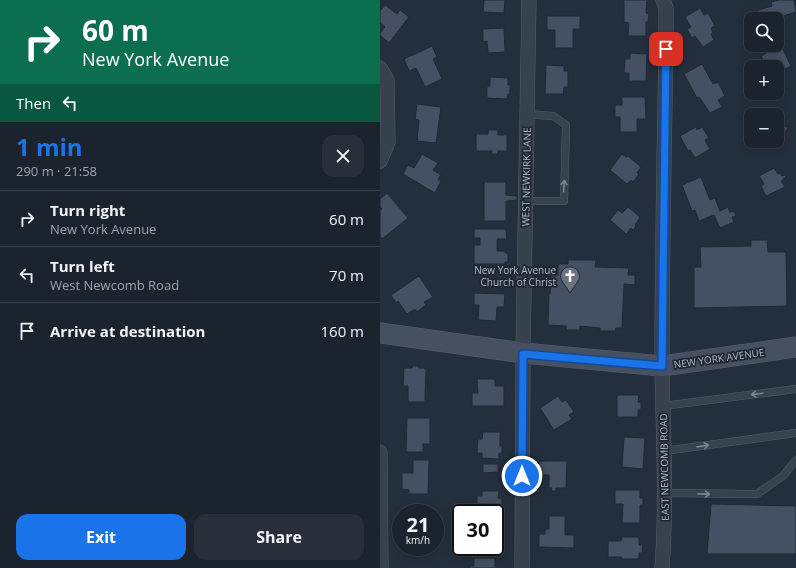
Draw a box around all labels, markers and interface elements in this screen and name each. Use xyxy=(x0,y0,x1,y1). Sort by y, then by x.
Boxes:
text: 60 m xyxy=(82,11,149,49)
map controls xyxy=(744,12,784,148)
button: search xyxy=(744,12,784,52)
icon: right xyxy=(16,16,68,68)
pin xyxy=(649,32,683,66)
icon: arrive xyxy=(655,38,677,60)
text: New York Avenue xyxy=(82,47,229,71)
button: + xyxy=(744,60,784,100)
icon: left xyxy=(59,92,81,114)
text: Then xyxy=(16,93,51,113)
button: − xyxy=(744,108,784,148)
street label: WEST NEWKIRK LANE xyxy=(518,127,534,227)
text: 1 min xyxy=(16,130,83,163)
button: close xyxy=(322,135,364,177)
text: 290 m · 21:58 xyxy=(16,162,97,180)
one-way arrow xyxy=(560,180,568,193)
text: Turn right xyxy=(50,200,125,220)
icon: right xyxy=(16,208,38,230)
text: 60 m xyxy=(329,209,364,229)
text: New York Avenue xyxy=(50,220,156,238)
text: Turn left xyxy=(50,256,115,276)
place label: New York Avenue Church of Christ xyxy=(474,263,556,289)
icon: left xyxy=(16,264,38,286)
text: 70 m xyxy=(329,265,364,285)
church icon: New York Avenue Church of Christ xyxy=(559,265,581,293)
text: West Newcomb Road xyxy=(50,276,179,294)
icon: arrive xyxy=(16,320,38,342)
text: Arrive at destination xyxy=(50,321,205,341)
text: 160 m xyxy=(320,321,364,341)
street label: NEW YORK AVENUE xyxy=(673,345,765,371)
one-way arrow xyxy=(751,390,764,398)
street label: EAST NEWCOMB ROAD xyxy=(656,413,672,521)
one-way arrow xyxy=(696,442,709,450)
position arrow xyxy=(501,455,543,497)
one-way arrow xyxy=(697,490,710,498)
speed limit sign: 30 xyxy=(452,504,504,556)
text: 21 xyxy=(407,511,429,538)
button: Exit xyxy=(16,514,186,560)
button: Share xyxy=(194,514,364,560)
text: km/h xyxy=(406,533,430,547)

